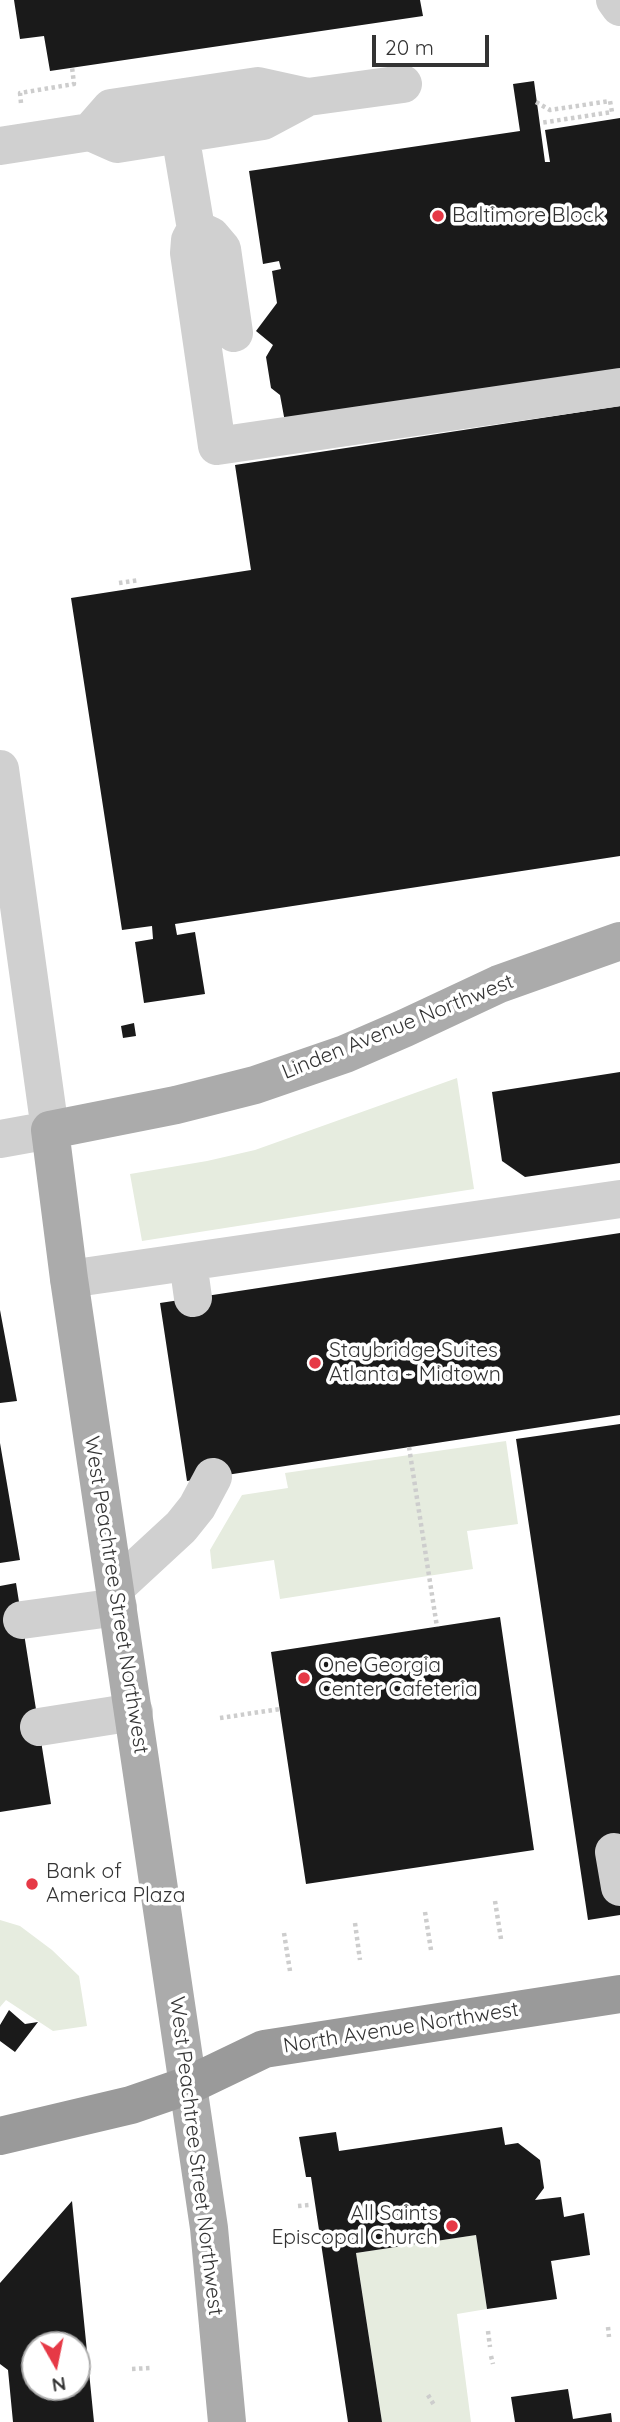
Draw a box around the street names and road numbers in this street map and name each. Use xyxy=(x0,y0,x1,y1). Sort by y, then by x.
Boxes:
street label: Linden Avenue Northwest xyxy=(279,969,517,1085)
street label: West Peachtree Street Northwest xyxy=(78,1434,154,1756)
street label: West Peachtree Street Northwest xyxy=(164,1995,228,2317)
street label: North Avenue Northwest xyxy=(281,1997,521,2059)

